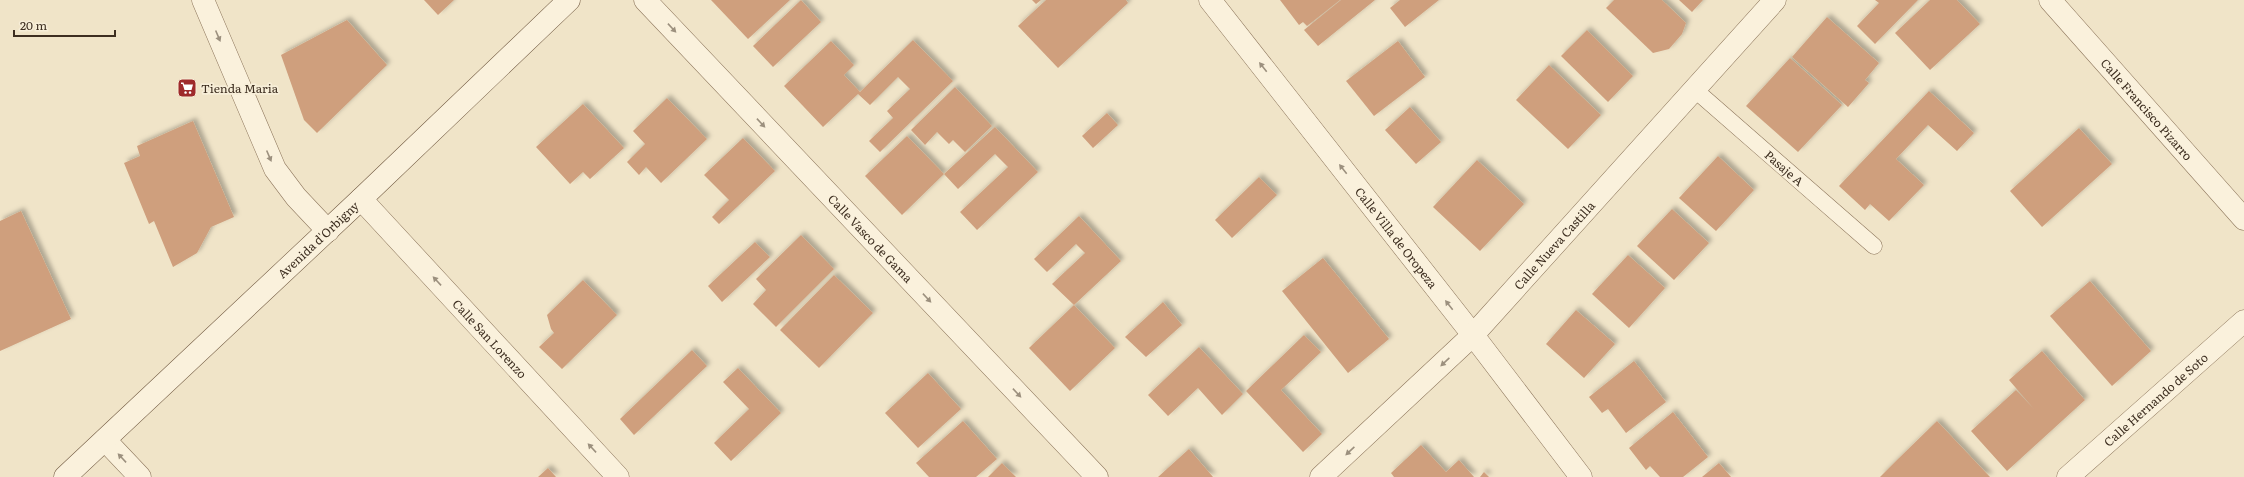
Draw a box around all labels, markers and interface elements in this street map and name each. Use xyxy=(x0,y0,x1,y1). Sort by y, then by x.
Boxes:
scale bar xyxy=(14,12,115,38)
text: 20 m xyxy=(20,16,47,34)
one-way arrow xyxy=(667,23,676,33)
one-way arrow xyxy=(216,30,222,42)
street label: Calle Francisco Pizarro xyxy=(2097,54,2197,164)
one-way arrow xyxy=(1258,62,1267,73)
supermarket icon: Tienda Maria xyxy=(176,77,198,99)
place label: Tienda Maria xyxy=(201,79,279,97)
one-way arrow xyxy=(756,118,766,128)
street label: Pasaje A xyxy=(1761,146,1808,190)
one-way arrow xyxy=(266,150,272,161)
one-way arrow xyxy=(1339,164,1347,175)
street label: Calle Villa de Oropeza xyxy=(1351,183,1442,292)
street label: Calle Vasco de Gama xyxy=(824,190,917,287)
street label: Calle Nueva Castilla xyxy=(1509,196,1599,293)
street label: Avenida d'Orbigny xyxy=(273,197,363,282)
one-way arrow xyxy=(432,276,442,286)
one-way arrow xyxy=(923,293,932,303)
street label: Calle San Lorenzo xyxy=(449,295,531,382)
one-way arrow xyxy=(1445,299,1454,310)
street label: Calle Hernando de Soto xyxy=(2100,348,2212,450)
one-way arrow xyxy=(1440,357,1450,367)
one-way arrow xyxy=(1012,388,1022,398)
one-way arrow xyxy=(588,444,597,453)
one-way arrow xyxy=(1344,446,1355,455)
one-way arrow xyxy=(117,453,127,463)

